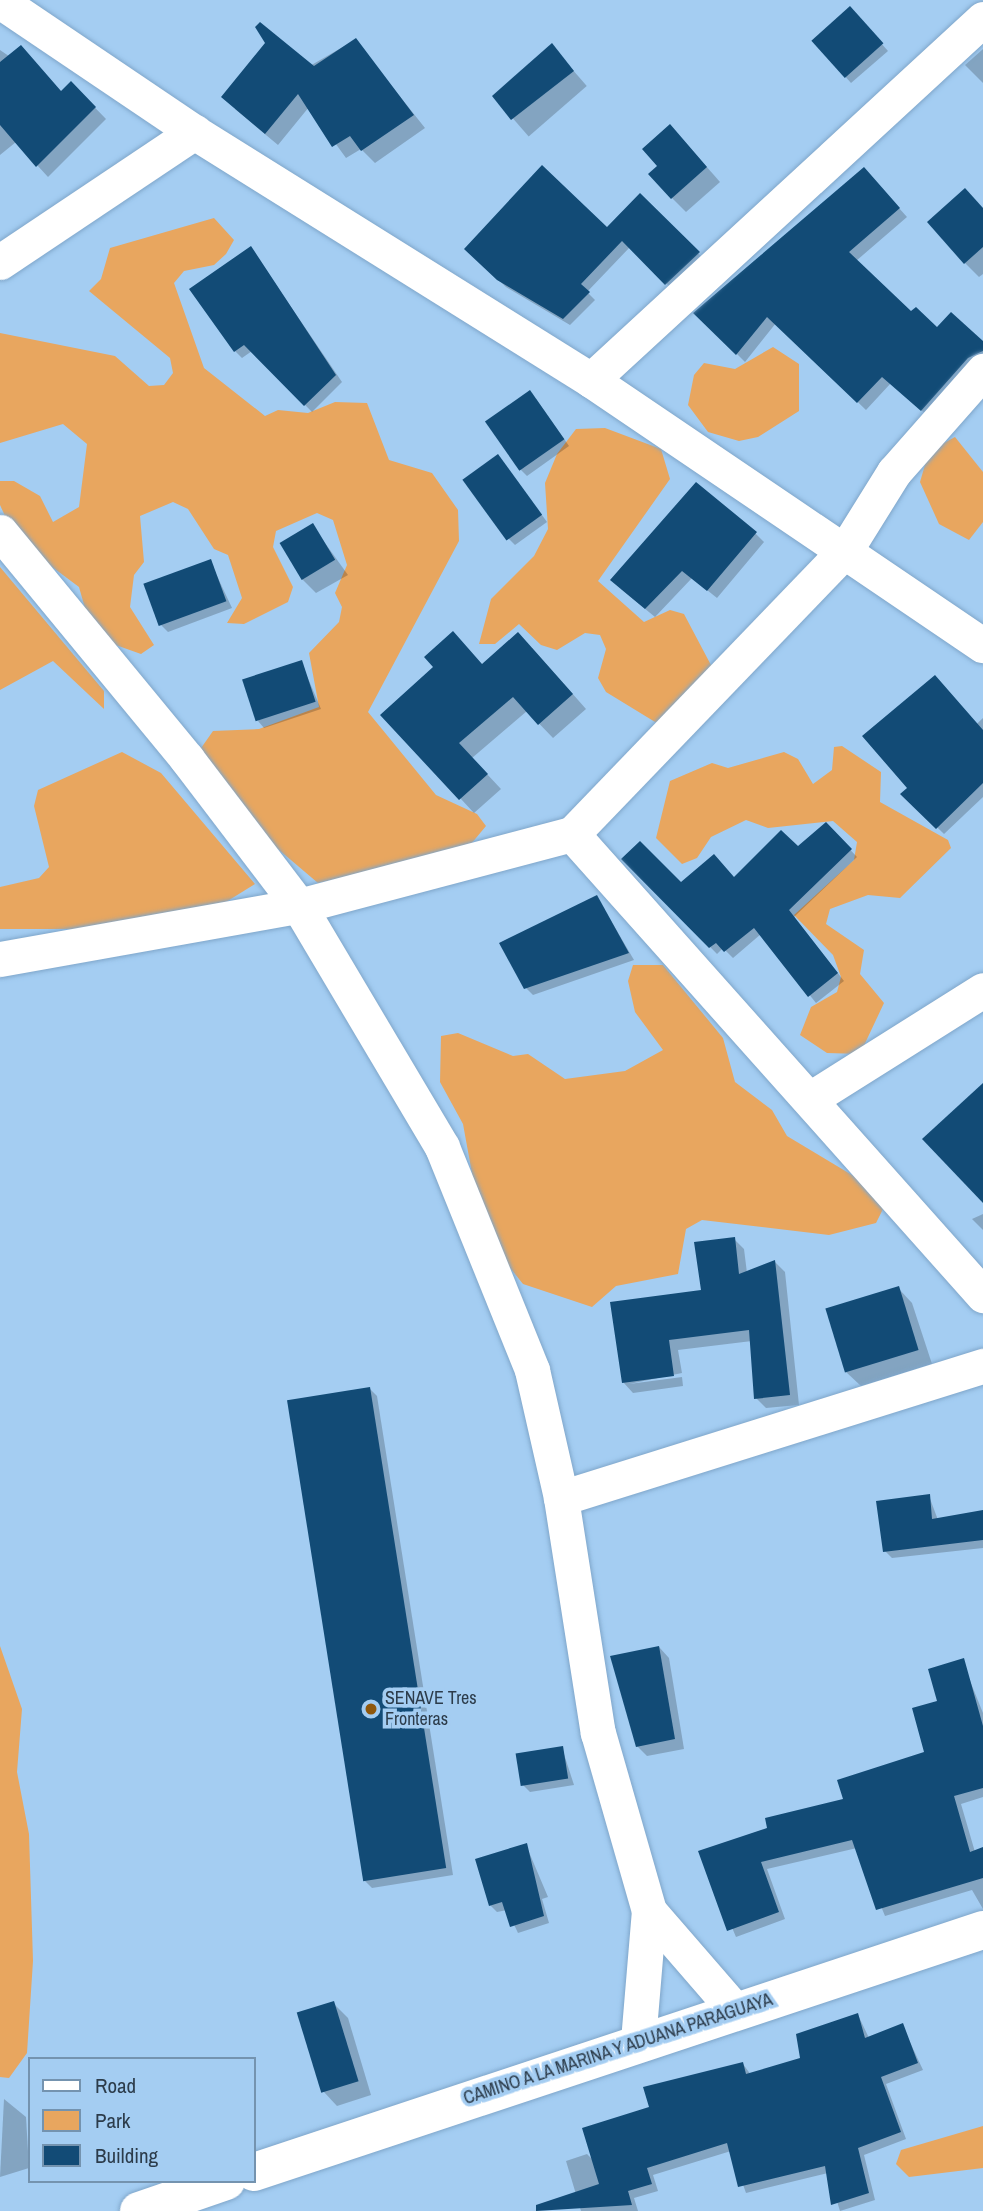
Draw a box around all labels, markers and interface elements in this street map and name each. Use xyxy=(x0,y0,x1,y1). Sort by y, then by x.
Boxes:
place label: SENAVE Tres Fronteras xyxy=(385,1688,477,1730)
marker: SENAVE Tres Fronteras xyxy=(363,1701,379,1717)
street label: CAMINO A LA MARINA Y ADUANA PARAGUAYA xyxy=(458,1988,778,2110)
legend xyxy=(28,2057,256,2183)
text: Road xyxy=(95,2071,136,2100)
text: Park xyxy=(95,2106,130,2135)
text: Building xyxy=(95,2141,158,2170)

